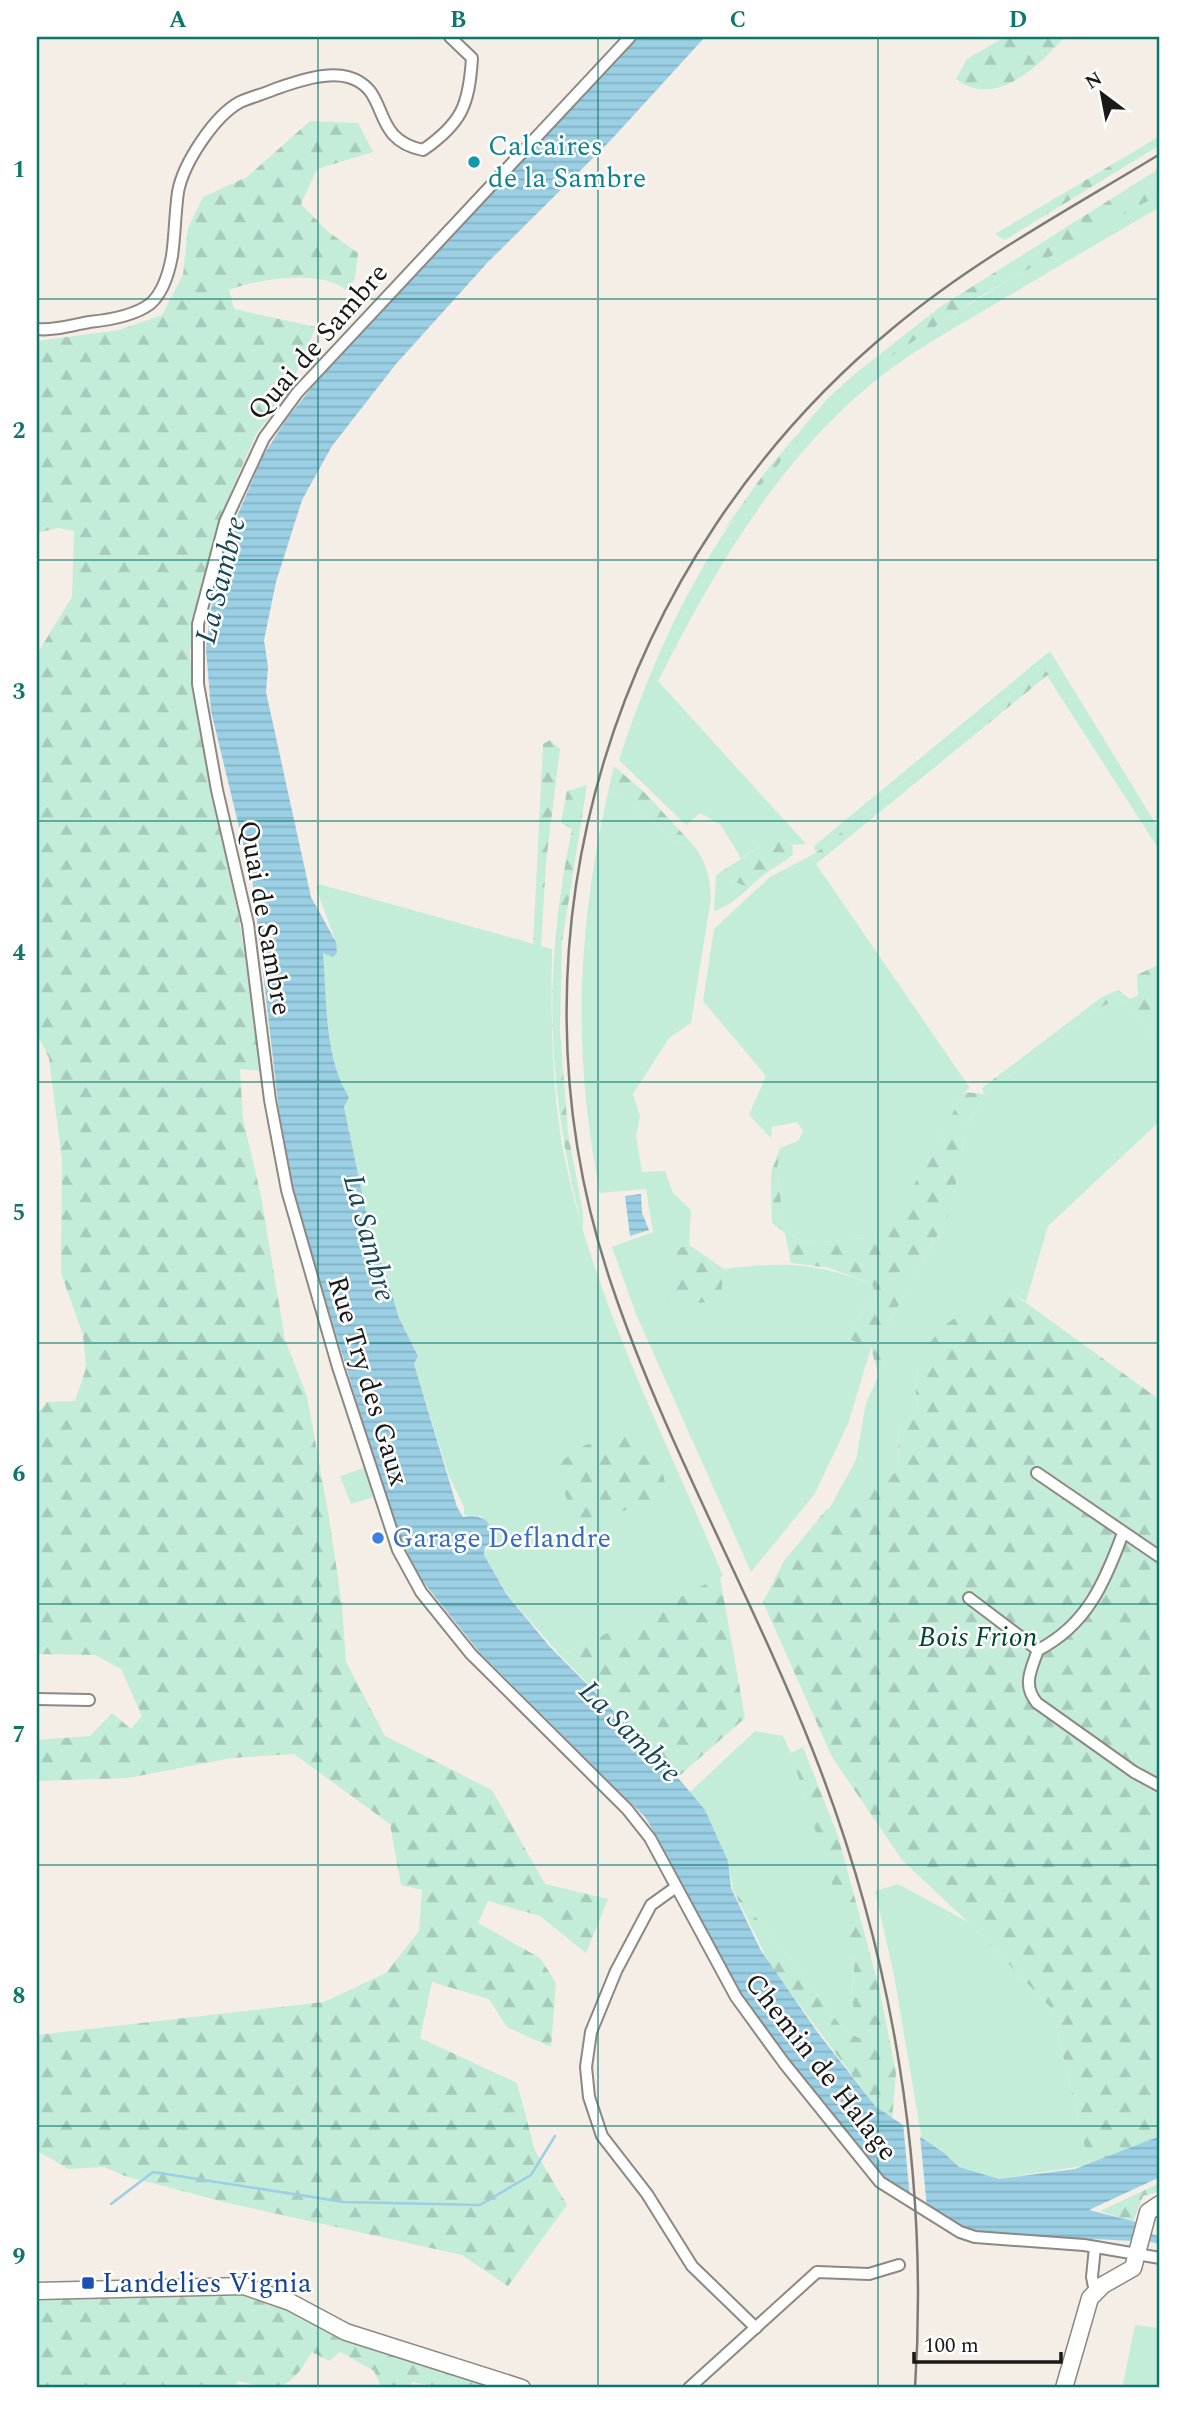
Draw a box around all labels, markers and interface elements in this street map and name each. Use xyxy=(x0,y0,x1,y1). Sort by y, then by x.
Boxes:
text: A xyxy=(169,3,187,38)
text: B xyxy=(450,3,466,38)
text: C xyxy=(730,3,746,38)
text: D xyxy=(1009,3,1027,38)
north arrow xyxy=(1068,60,1138,130)
text: N xyxy=(1080,64,1108,97)
place label: Calcaires de la Sambre xyxy=(488,125,646,200)
text: 1 xyxy=(13,153,25,188)
marker: Calcaires de la Sambre xyxy=(466,154,482,170)
street label: Quai de Sambre xyxy=(237,253,399,431)
text: 2 xyxy=(13,414,26,449)
water label: La Sambre xyxy=(183,511,259,649)
text: 3 xyxy=(13,675,26,710)
street label: Quai de Sambre xyxy=(227,817,303,1019)
text: 4 xyxy=(13,936,26,971)
water label: La Sambre xyxy=(330,1169,408,1307)
text: 5 xyxy=(13,1196,25,1231)
street label: Rue Try des Gaux xyxy=(316,1271,420,1491)
text: 6 xyxy=(13,1457,26,1492)
place label: Garage Deflandre xyxy=(392,1517,611,1560)
marker: Garage Deflandre xyxy=(370,1530,386,1546)
park label: Bois Frion xyxy=(918,1616,1038,1659)
water label: La Sambre xyxy=(568,1670,692,1794)
text: 7 xyxy=(13,1718,25,1753)
street label: Chemin de Halage xyxy=(734,1964,908,2170)
text: 8 xyxy=(13,1979,25,2014)
text: 9 xyxy=(13,2240,26,2275)
place label: Landelies Vignia xyxy=(102,2262,312,2305)
marker: Landelies Vignia xyxy=(80,2275,96,2291)
scale bar xyxy=(914,2320,1060,2364)
text: 100 m xyxy=(924,2330,979,2362)

